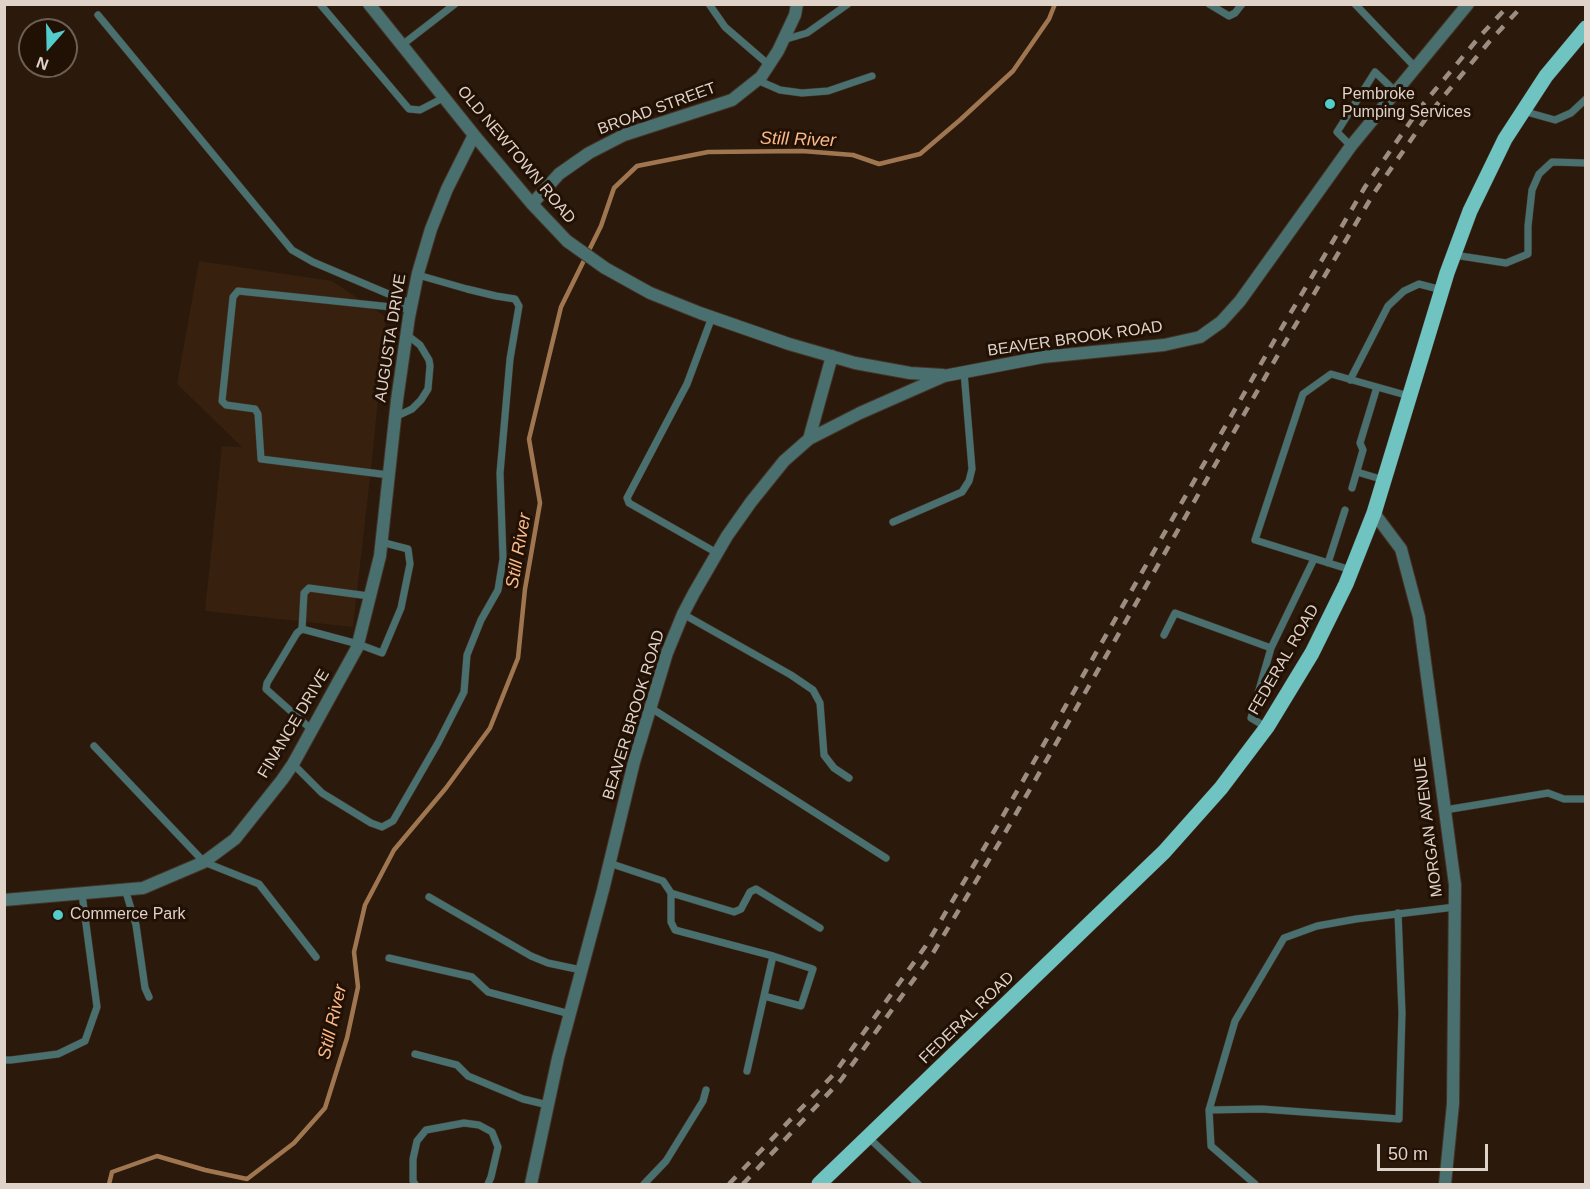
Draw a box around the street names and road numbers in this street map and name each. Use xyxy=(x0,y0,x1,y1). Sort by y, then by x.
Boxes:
street label: BROAD STREET xyxy=(595,79,719,139)
street label: OLD NEWTOWN ROAD xyxy=(453,82,579,228)
street label: AUGUSTA DRIVE xyxy=(371,273,411,403)
street label: BEAVER BROOK ROAD xyxy=(986,317,1164,361)
street label: FEDERAL ROAD xyxy=(1245,601,1323,719)
street label: BEAVER BROOK ROAD xyxy=(599,628,669,802)
street label: FINANCE DRIVE xyxy=(254,666,334,782)
street label: MORGAN AVENUE xyxy=(1411,756,1447,898)
street label: FEDERAL ROAD xyxy=(916,968,1018,1068)

